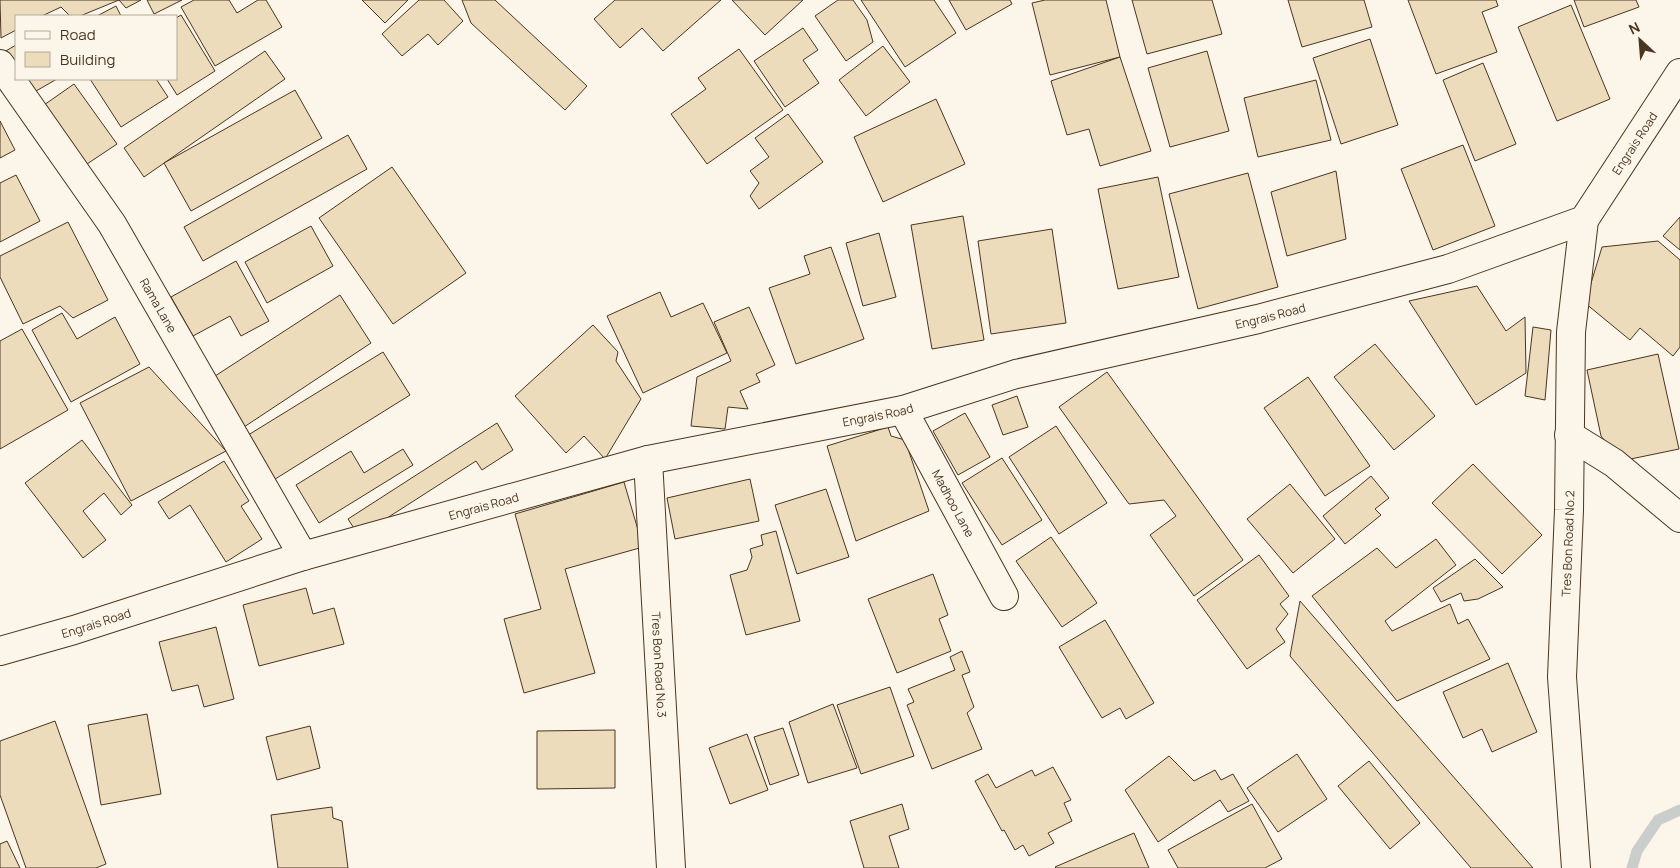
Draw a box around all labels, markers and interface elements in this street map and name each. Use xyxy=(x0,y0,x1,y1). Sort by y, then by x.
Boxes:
legend xyxy=(15,15,178,80)
north arrow xyxy=(1615,15,1665,65)
text: N xyxy=(1625,17,1643,39)
text: Road xyxy=(60,24,96,45)
text: Building xyxy=(60,49,115,70)
street label: Engrais Road xyxy=(1607,109,1661,178)
street label: Rama Lane xyxy=(136,275,181,336)
street label: Engrais Road xyxy=(1233,298,1307,332)
street label: Engrais Road xyxy=(841,399,915,430)
street label: Madhoo Lane xyxy=(928,466,979,540)
street label: Engrais Road xyxy=(447,488,520,524)
street label: Tres Bon Road No.2 xyxy=(1557,490,1578,597)
street label: Engrais Road xyxy=(59,604,133,642)
street label: Tres Bon Road No.3 xyxy=(648,611,671,718)

